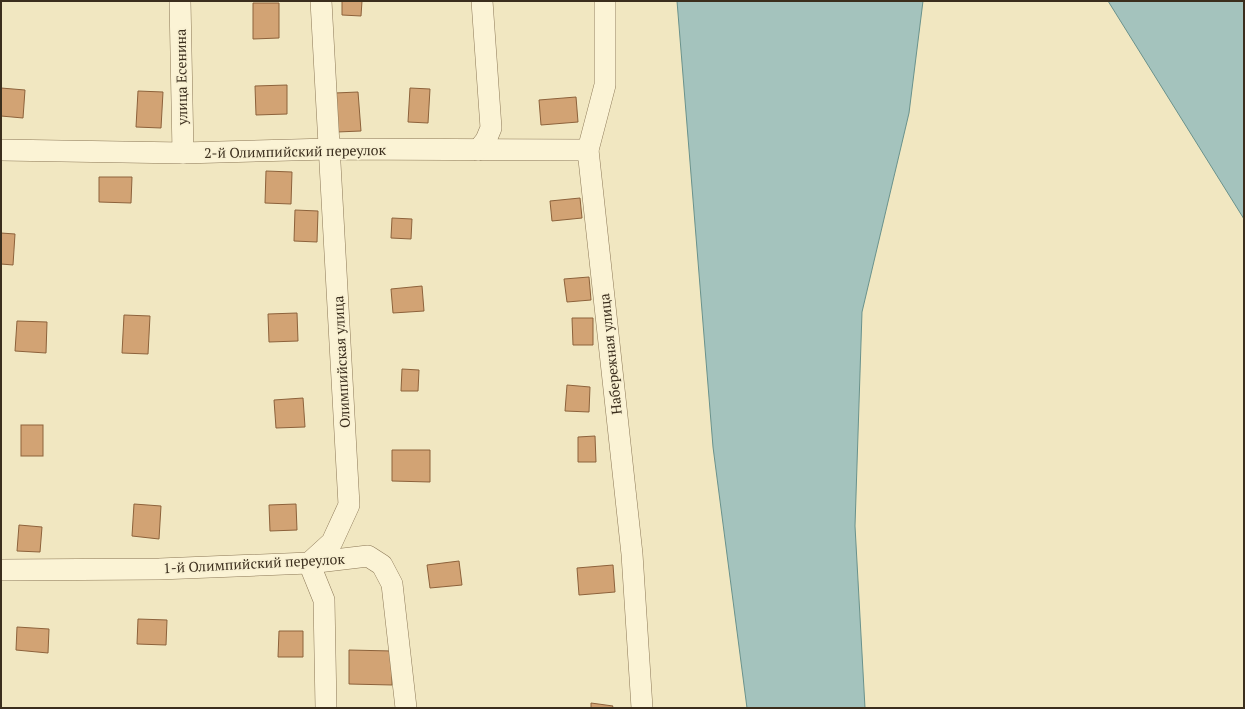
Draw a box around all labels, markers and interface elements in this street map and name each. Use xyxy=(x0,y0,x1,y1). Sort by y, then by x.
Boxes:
street label: улица Есенина xyxy=(171,29,191,126)
street label: 2-й Олимпийский переулок xyxy=(204,140,387,162)
street label: Набережная улица xyxy=(594,292,626,416)
street label: Олимпийская улица xyxy=(328,295,354,429)
street label: 1-й Олимпийский переулок xyxy=(163,549,346,577)

